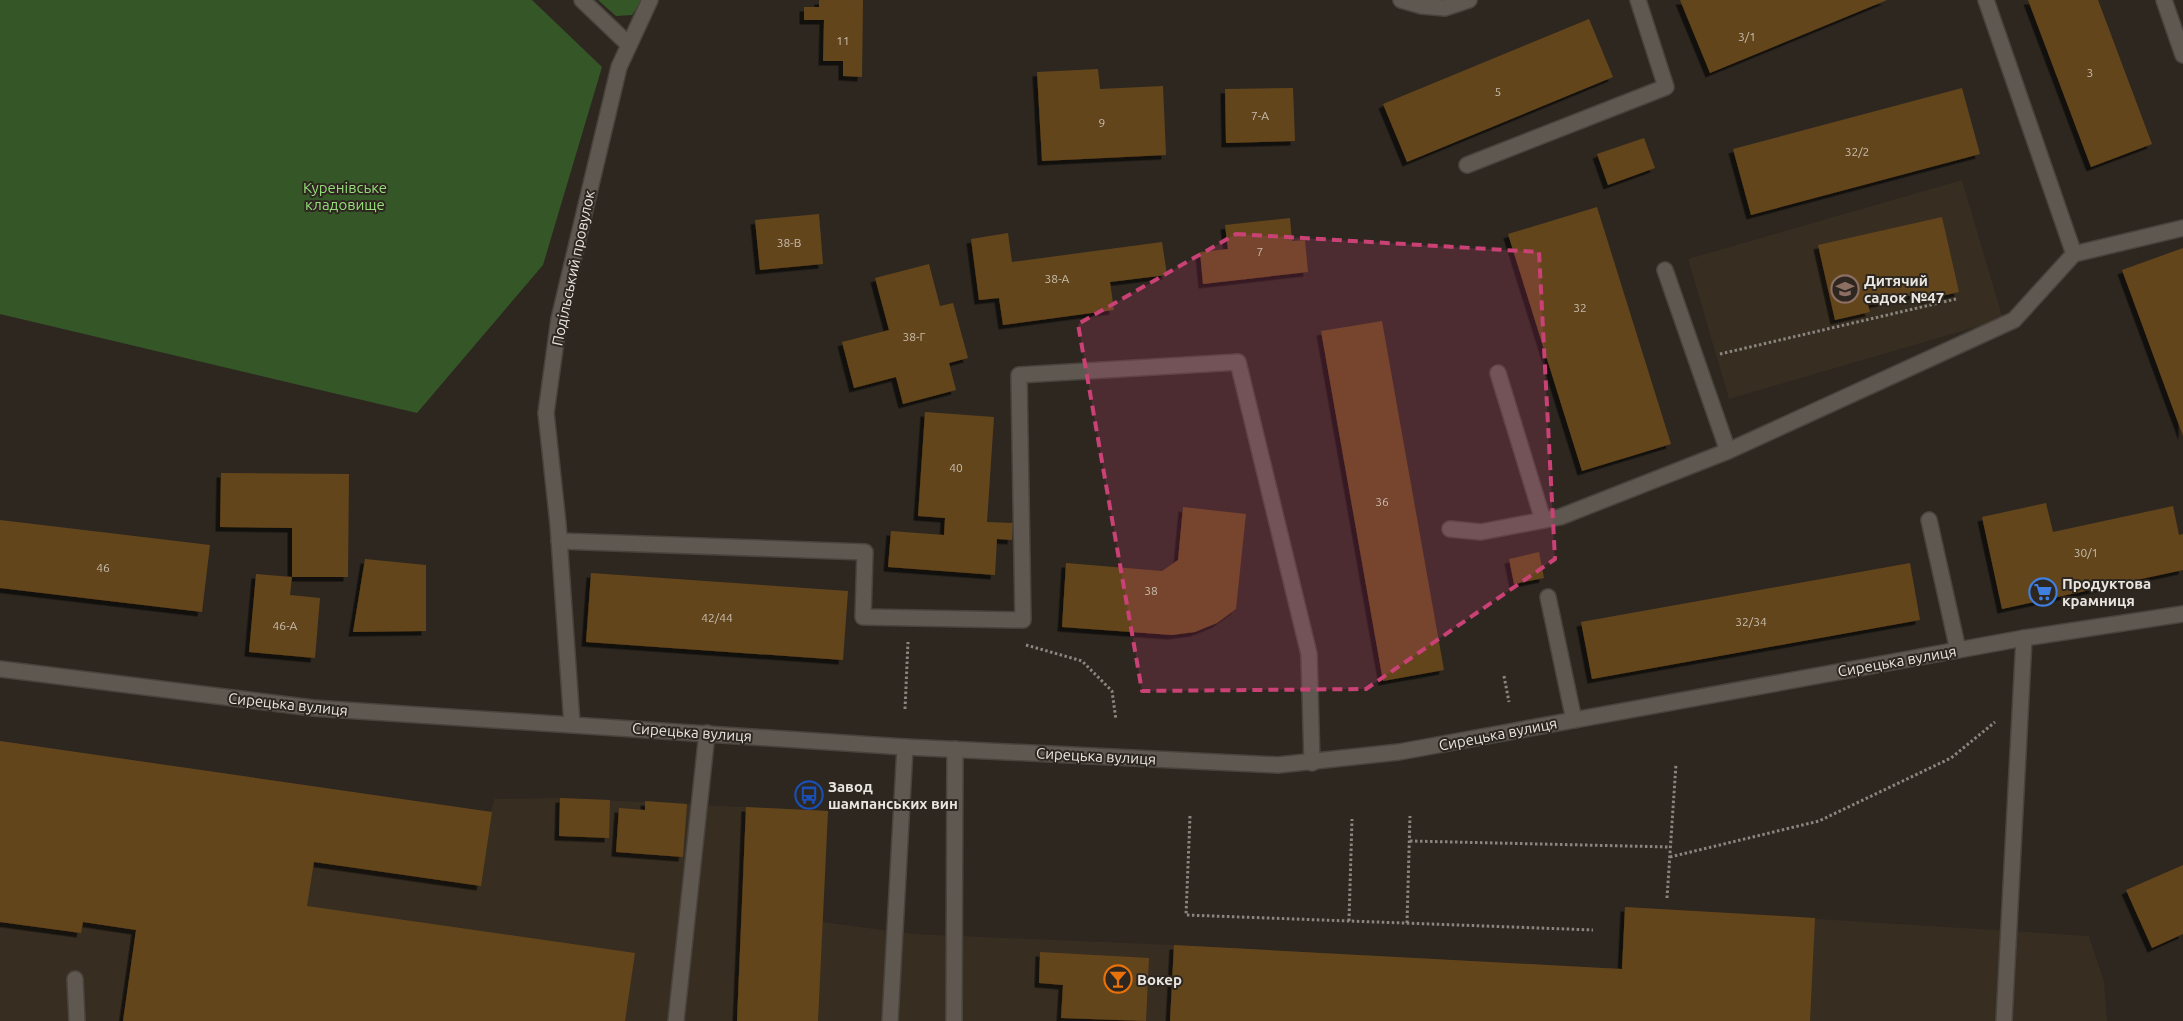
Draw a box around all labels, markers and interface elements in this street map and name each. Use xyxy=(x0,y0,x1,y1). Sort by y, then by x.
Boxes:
house number: 3/1 xyxy=(1738,30,1756,43)
house number: 11 xyxy=(836,34,850,47)
house number: 3 xyxy=(2087,66,2093,79)
house number: 5 xyxy=(1495,85,1501,98)
house number: 7-А xyxy=(1251,109,1269,122)
house number: 9 xyxy=(1099,116,1105,129)
house number: 32/2 xyxy=(1845,145,1869,158)
park label: Куренівське кладовище xyxy=(303,179,387,213)
street label: Подільський провулок xyxy=(548,188,598,347)
house number: 38-В xyxy=(777,236,801,249)
house number: 7 xyxy=(1257,245,1263,258)
house number: 38-А xyxy=(1045,272,1070,285)
place label: Дитячий садок №47 xyxy=(1864,272,1944,306)
school or university icon: Дитячий садок №47 xyxy=(1830,274,1860,304)
house number: 32 xyxy=(1573,301,1587,314)
house number: 38-Г xyxy=(903,330,926,343)
house number: 40 xyxy=(949,461,963,474)
house number: 36 xyxy=(1375,495,1389,508)
house number: 30/1 xyxy=(2074,546,2098,559)
house number: 46 xyxy=(96,561,110,574)
place label: Продуктова крамниця xyxy=(2062,575,2151,609)
supermarket icon: Продуктова крамниця xyxy=(2028,577,2058,607)
house number: 38 xyxy=(1144,584,1158,597)
house number: 42/44 xyxy=(701,611,733,624)
house number: 32/34 xyxy=(1735,615,1767,628)
house number: 46-А xyxy=(273,619,298,632)
street label: Сирецька вулиця xyxy=(1836,642,1958,680)
street label: Сирецька вулиця xyxy=(227,689,349,719)
street label: Сирецька вулиця xyxy=(1437,714,1559,754)
street label: Сирецька вулиця xyxy=(631,719,753,745)
street label: Сирецька вулиця xyxy=(1036,744,1156,768)
place label: Завод шампанських вин xyxy=(828,778,958,812)
bus stop icon: Завод шампанських вин xyxy=(794,780,824,810)
bar icon: Вокер xyxy=(1103,964,1133,994)
place label: Вокер xyxy=(1137,971,1182,988)

